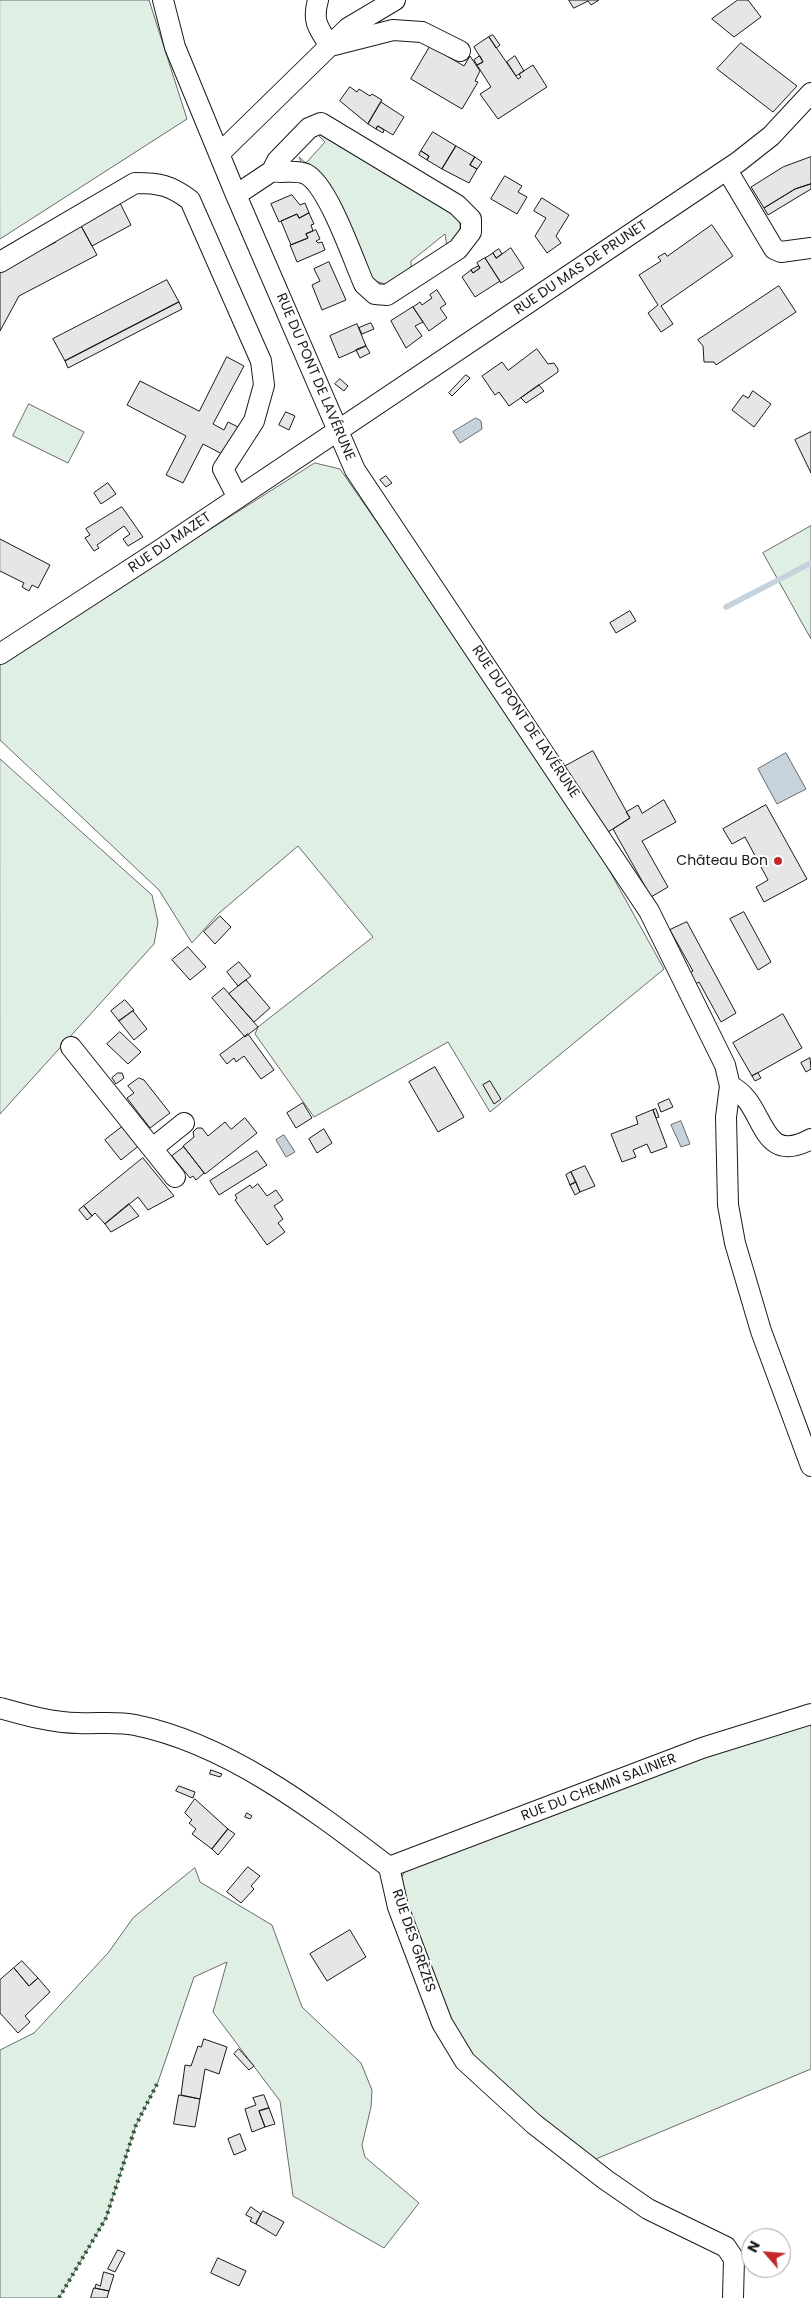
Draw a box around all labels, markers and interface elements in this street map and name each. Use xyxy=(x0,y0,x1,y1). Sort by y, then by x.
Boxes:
street label: RUE DU MAS DE PRUNET xyxy=(511,217,651,319)
street label: RUE DU PONT DE LAVÉRUNE xyxy=(272,291,358,463)
street label: RUE DU MAZET xyxy=(126,509,214,577)
street label: RUE DU PONT DE LAVÉRUNE xyxy=(468,643,582,801)
place label: Château Bon xyxy=(676,853,768,869)
marker: Château Bon xyxy=(772,855,784,867)
street label: RUE DU CHEMIN SALINIER xyxy=(519,1751,679,1825)
street label: RUE DES GRÈZES xyxy=(388,1887,438,1995)
north arrow xyxy=(741,2228,791,2278)
text: N xyxy=(742,2237,765,2256)

